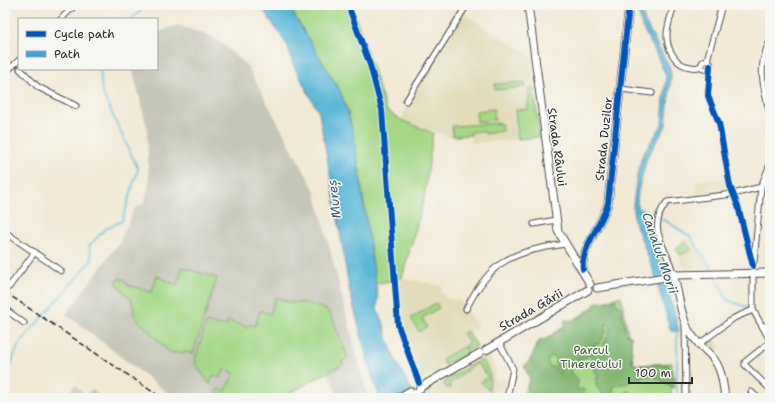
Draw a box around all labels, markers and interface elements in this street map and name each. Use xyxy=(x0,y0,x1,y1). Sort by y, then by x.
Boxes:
legend xyxy=(18,18,158,70)
text: Cycle path xyxy=(54,26,115,42)
text: Path xyxy=(54,46,80,62)
street label: Strada Duzilor xyxy=(592,96,616,182)
street label: Strada Râului xyxy=(544,107,570,187)
water label: Mureș xyxy=(323,178,346,219)
water label: Canalul Morii xyxy=(638,210,682,296)
street label: Strada Gării xyxy=(496,285,566,335)
park label: Parcul Tineretului xyxy=(560,342,622,372)
scale bar xyxy=(629,359,692,385)
text: 100 m xyxy=(635,365,671,381)

